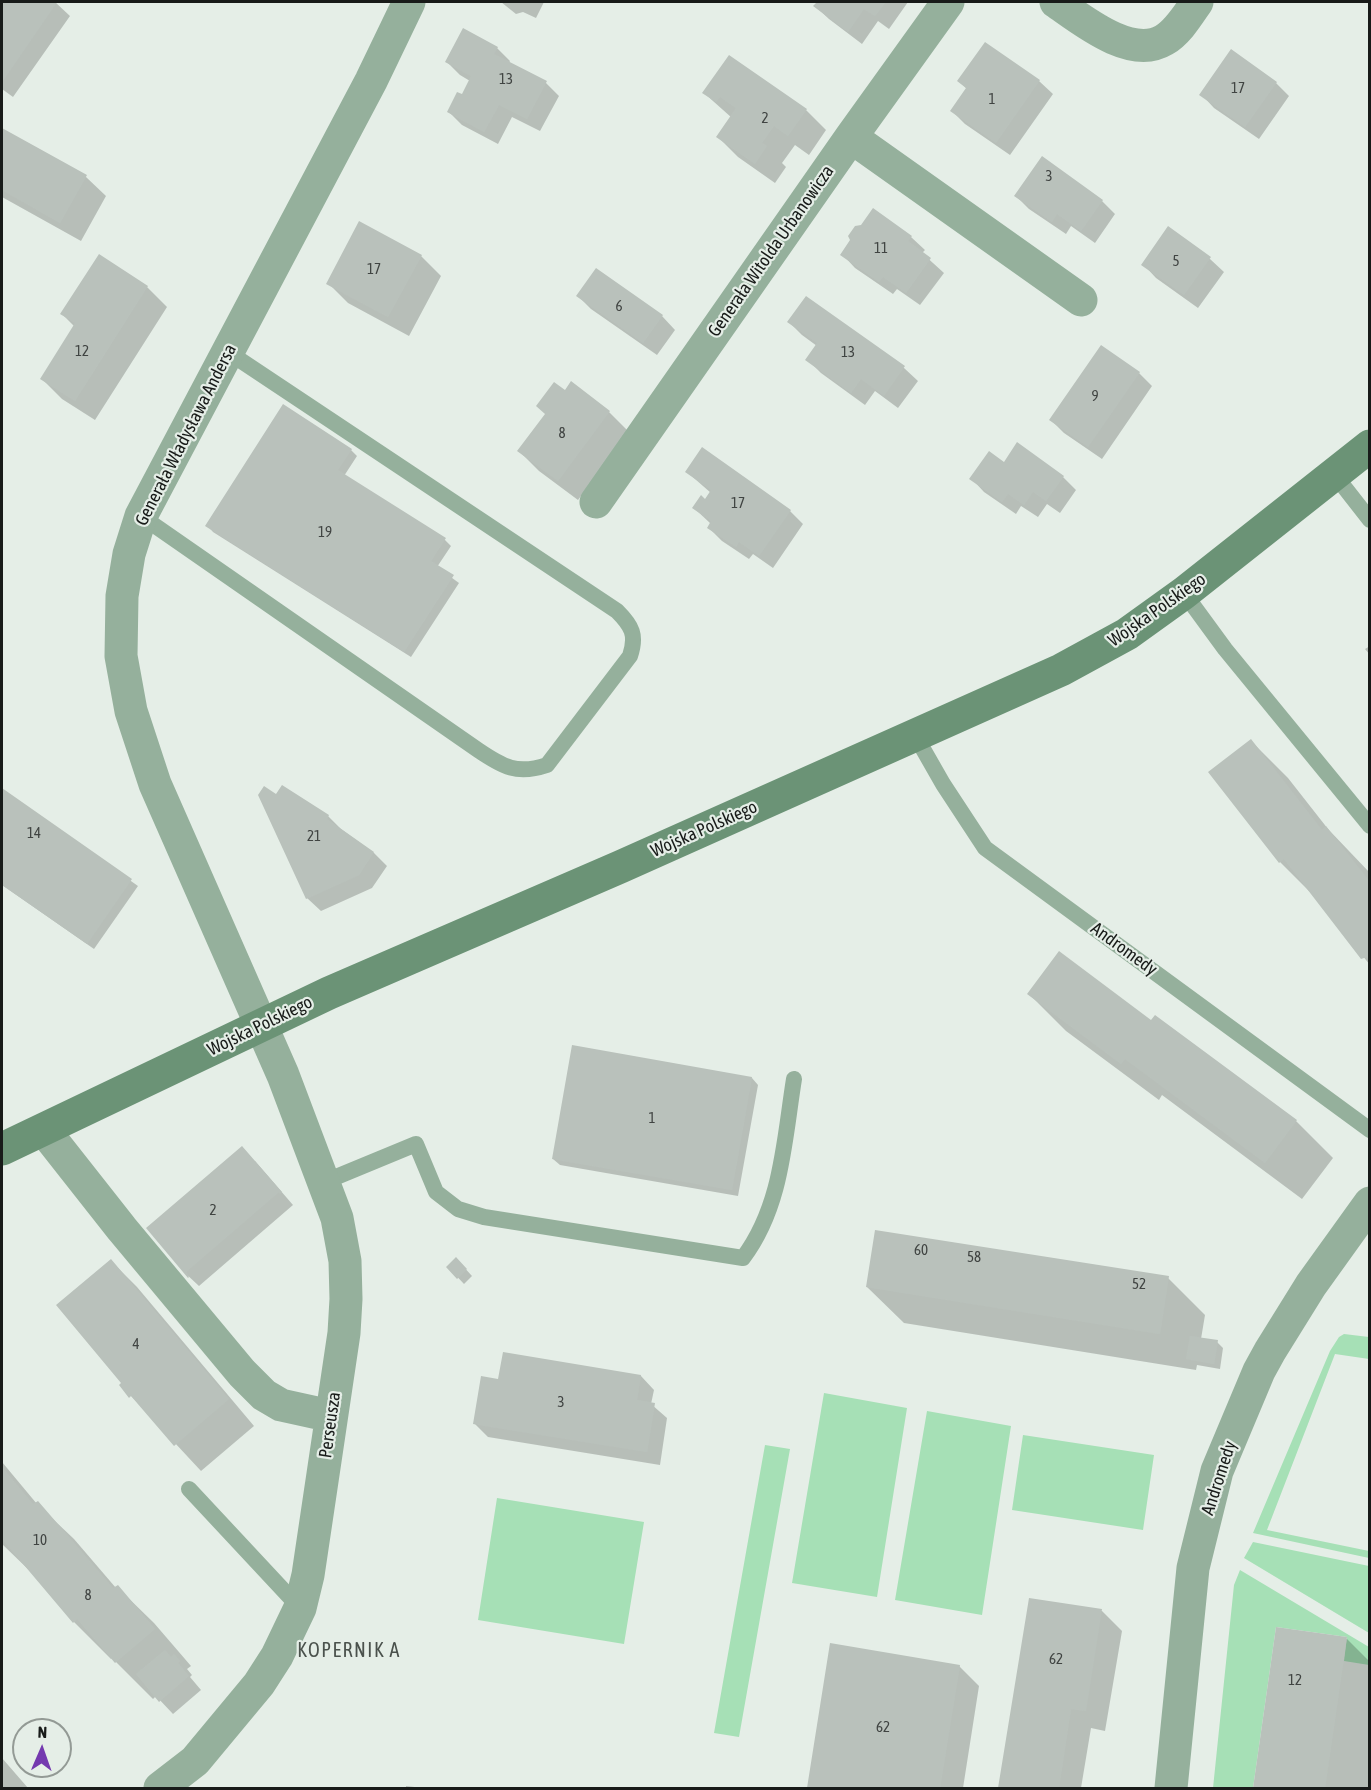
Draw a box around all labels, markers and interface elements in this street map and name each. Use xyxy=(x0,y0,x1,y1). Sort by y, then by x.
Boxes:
house number: 13 xyxy=(499,70,513,88)
house number: 17 xyxy=(1231,79,1245,97)
house number: 1 xyxy=(988,90,996,108)
house number: 2 xyxy=(761,109,769,127)
street label: Generała Witolda Urbanowicza xyxy=(704,161,838,341)
house number: 3 xyxy=(1045,167,1053,185)
house number: 11 xyxy=(874,239,888,257)
house number: 5 xyxy=(1172,252,1180,270)
house number: 17 xyxy=(367,260,381,278)
house number: 6 xyxy=(615,297,623,315)
street label: Generała Władysława Andersa xyxy=(131,341,241,529)
house number: 12 xyxy=(75,342,89,360)
house number: 13 xyxy=(841,343,855,361)
house number: 9 xyxy=(1091,387,1099,405)
house number: 8 xyxy=(558,424,566,442)
house number: 17 xyxy=(731,494,745,512)
house number: 19 xyxy=(318,523,332,541)
street label: Wojska Polskiego xyxy=(1104,568,1210,652)
street label: Wojska Polskiego xyxy=(648,796,760,862)
house number: 14 xyxy=(27,824,41,842)
house number: 21 xyxy=(307,827,321,845)
street label: Andromedy xyxy=(1087,918,1161,980)
street label: Wojska Polskiego xyxy=(204,991,316,1061)
house number: 1 xyxy=(648,1109,656,1127)
house number: 2 xyxy=(209,1201,217,1219)
house number: 60 xyxy=(914,1241,928,1259)
house number: 58 xyxy=(967,1248,981,1266)
house number: 52 xyxy=(1132,1275,1146,1293)
house number: 4 xyxy=(132,1335,140,1353)
street label: Perseusza xyxy=(315,1391,345,1459)
house number: 3 xyxy=(557,1393,565,1411)
street label: Andromedy xyxy=(1197,1438,1241,1518)
house number: 10 xyxy=(33,1531,47,1549)
house number: 8 xyxy=(84,1586,92,1604)
district label: KOPERNIK A xyxy=(297,1639,401,1663)
house number: 62 xyxy=(1049,1650,1063,1668)
house number: 12 xyxy=(1288,1671,1302,1689)
north arrow xyxy=(12,1718,72,1778)
house number: 62 xyxy=(876,1718,890,1736)
text: N xyxy=(38,1723,48,1741)

